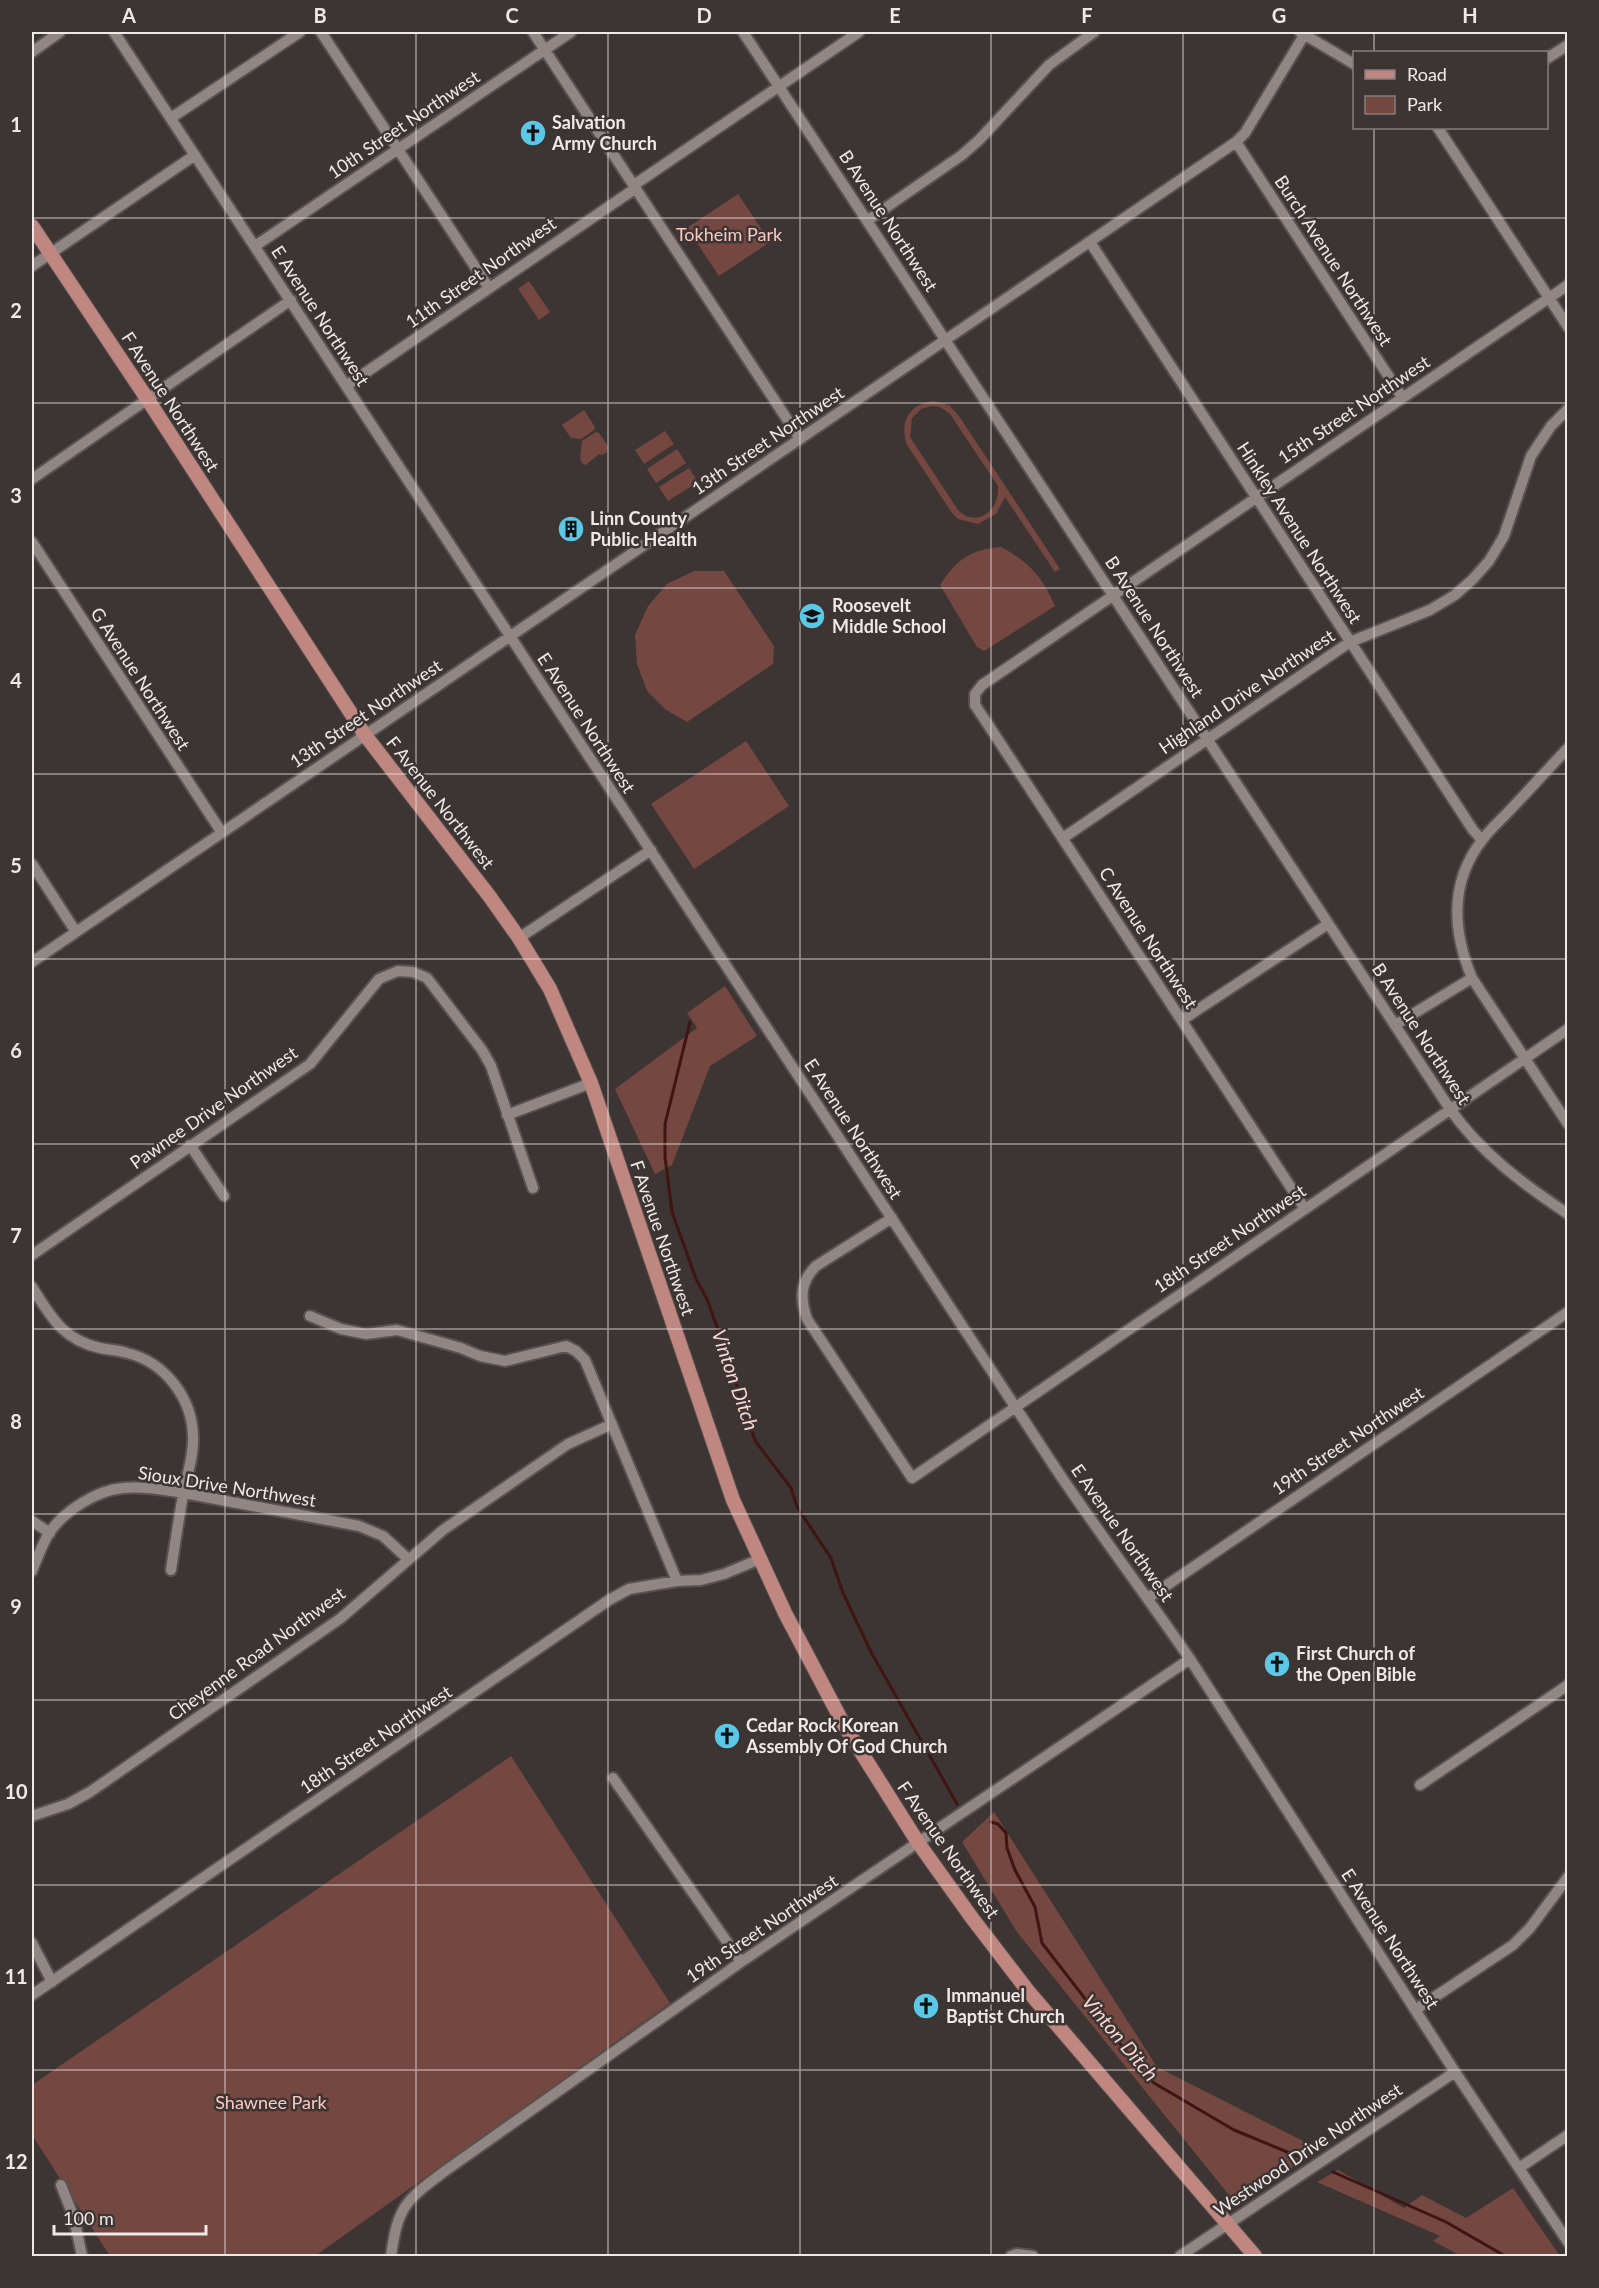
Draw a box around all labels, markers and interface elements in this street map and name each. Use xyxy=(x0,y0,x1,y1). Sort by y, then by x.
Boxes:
text: A xyxy=(121,3,136,27)
text: B xyxy=(313,3,327,27)
text: C xyxy=(505,3,519,27)
text: D xyxy=(696,3,712,27)
text: E xyxy=(889,3,901,27)
text: F xyxy=(1081,3,1093,27)
text: G xyxy=(1272,3,1286,27)
text: H xyxy=(1462,3,1478,27)
legend xyxy=(1353,51,1548,129)
text: Road xyxy=(1407,63,1447,85)
street label: 10th Street Northwest xyxy=(323,65,484,183)
text: Park xyxy=(1407,93,1443,115)
place label: Salvation Army Church xyxy=(551,111,657,154)
text: 1 xyxy=(10,112,22,136)
church icon: Salvation Army Church xyxy=(518,118,548,148)
street label: B Avenue Northwest xyxy=(835,146,943,296)
street label: Burch Avenue Northwest xyxy=(1270,171,1398,350)
street label: 11th Street Northwest xyxy=(401,212,560,332)
park label: Tokheim Park xyxy=(676,223,783,245)
street label: E Avenue Northwest xyxy=(267,241,375,390)
text: 2 xyxy=(10,298,22,322)
street label: F Avenue Northwest xyxy=(117,327,225,476)
street label: 15th Street Northwest xyxy=(1273,350,1434,468)
street label: 13th Street Northwest xyxy=(687,381,848,499)
street label: Hinkley Avenue Northwest xyxy=(1233,438,1367,628)
text: 3 xyxy=(10,483,22,507)
place label: Linn County Public Health xyxy=(590,507,697,550)
building icon: Linn County Public Health xyxy=(556,514,586,544)
street label: B Avenue Northwest xyxy=(1101,552,1209,702)
place label: Roosevelt Middle School xyxy=(832,594,946,637)
school or university icon: Roosevelt Middle School xyxy=(797,601,827,631)
street label: G Avenue Northwest xyxy=(86,603,196,754)
street label: Highland Drive Northwest xyxy=(1154,624,1339,758)
street label: E Avenue Northwest xyxy=(533,648,641,797)
street label: 13th Street Northwest xyxy=(285,654,446,772)
text: 4 xyxy=(10,668,22,692)
street label: F Avenue Northwest xyxy=(382,732,500,874)
text: 5 xyxy=(10,853,22,877)
street label: C Avenue Northwest xyxy=(1095,862,1203,1013)
street label: B Avenue Northwest xyxy=(1368,959,1476,1109)
text: 6 xyxy=(10,1038,22,1062)
street label: Pawnee Drive Northwest xyxy=(126,1041,302,1173)
street label: E Avenue Northwest xyxy=(800,1054,908,1203)
street label: F Avenue Northwest xyxy=(626,1157,700,1319)
street label: 18th Street Northwest xyxy=(1149,1179,1310,1297)
text: 7 xyxy=(10,1223,22,1247)
water label: Vinton Ditch xyxy=(707,1326,764,1433)
street label: 19th Street Northwest xyxy=(1267,1381,1428,1499)
text: 8 xyxy=(10,1409,22,1433)
street label: E Avenue Northwest xyxy=(1067,1459,1179,1606)
street label: Sioux Drive Northwest xyxy=(137,1461,318,1511)
street label: Cheyenne Road Northwest xyxy=(164,1581,349,1725)
text: 9 xyxy=(10,1594,22,1618)
place label: First Church of the Open Bible xyxy=(1296,1642,1417,1685)
church icon: First Church of the Open Bible xyxy=(1262,1649,1292,1679)
street label: 18th Street Northwest xyxy=(295,1680,456,1798)
place label: Cedar Rock Korean Assembly Of God Church xyxy=(745,1714,947,1757)
church icon: Cedar Rock Korean Assembly Of God Church xyxy=(712,1721,742,1751)
street label: F Avenue Northwest xyxy=(893,1777,1005,1923)
text: 10 xyxy=(4,1779,28,1803)
street label: E Avenue Northwest xyxy=(1337,1864,1445,2013)
street label: 19th Street Northwest xyxy=(681,1869,842,1987)
text: 11 xyxy=(4,1964,28,1988)
place label: Immanuel Baptist Church xyxy=(946,1984,1065,2027)
water label: Vinton Ditch xyxy=(1078,1989,1164,2085)
church icon: Immanuel Baptist Church xyxy=(911,1991,941,2021)
street label: Westwood Drive Northwest xyxy=(1209,2078,1406,2220)
park label: Shawnee Park xyxy=(215,2091,328,2113)
text: 12 xyxy=(4,2149,28,2173)
scale bar xyxy=(54,2198,206,2236)
text: 100 m xyxy=(63,2207,114,2229)

